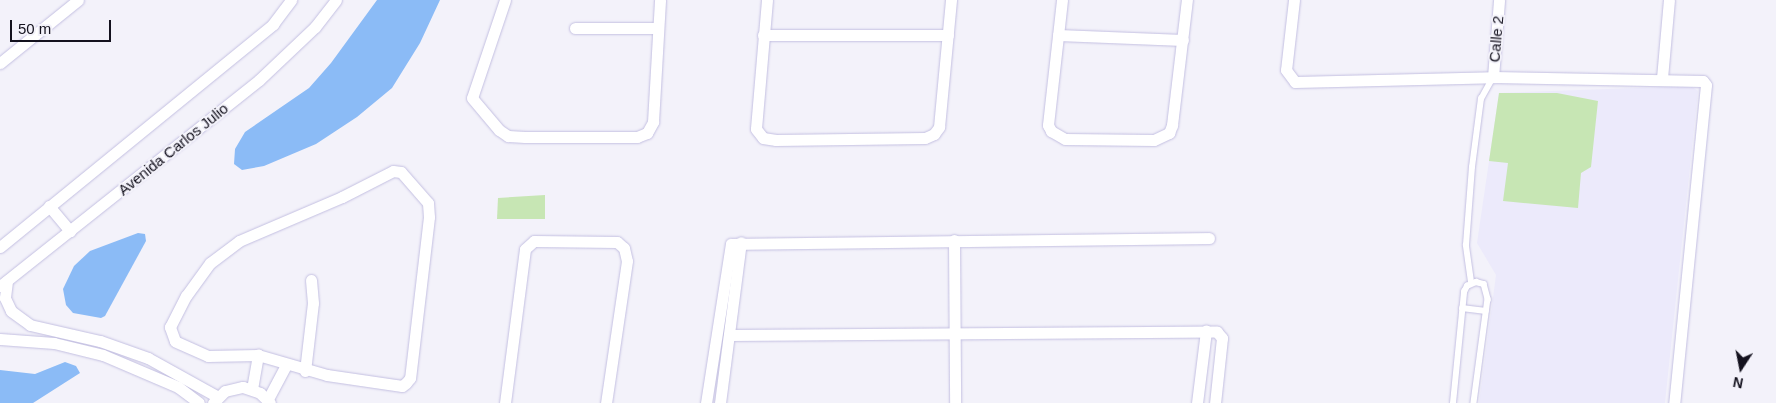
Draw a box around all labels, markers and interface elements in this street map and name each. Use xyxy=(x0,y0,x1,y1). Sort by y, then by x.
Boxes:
scale bar xyxy=(12,10,114,42)
street label: Calle 2 xyxy=(1485,15,1507,63)
text: 50 m xyxy=(18,20,51,37)
street label: Avenida Carlos Julio xyxy=(114,99,232,199)
north arrow xyxy=(1716,343,1766,393)
text: N xyxy=(1732,374,1745,392)

